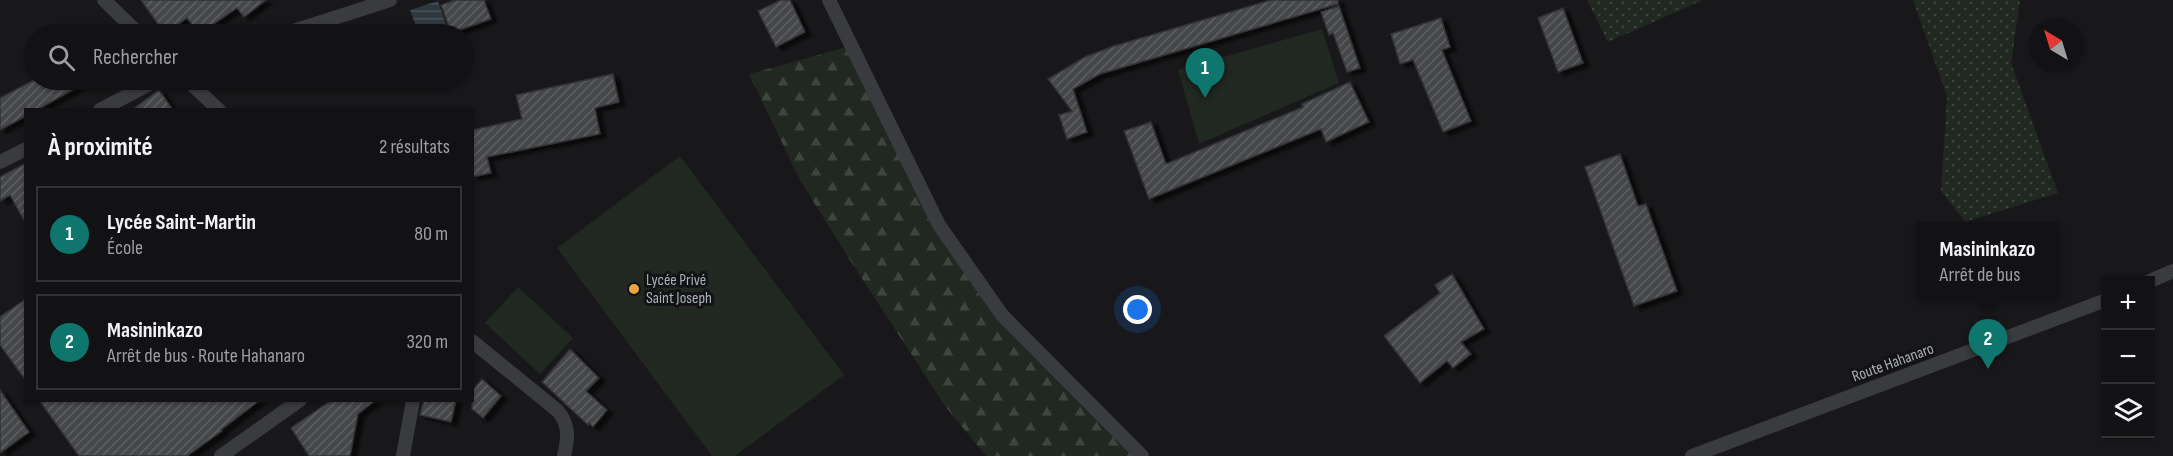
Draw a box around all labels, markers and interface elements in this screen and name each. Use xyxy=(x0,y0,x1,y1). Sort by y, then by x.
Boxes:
north arrow xyxy=(2029,18,2083,72)
search box xyxy=(24,24,474,90)
icon: search xyxy=(45,41,78,74)
text: Rechercher xyxy=(93,44,178,71)
pin: 1 xyxy=(1186,48,1224,98)
text: À proximité xyxy=(48,132,153,163)
text: 2 résultats xyxy=(379,135,450,159)
text: Lycée Saint-Martin xyxy=(107,209,256,236)
text: 1 xyxy=(66,222,73,246)
text: 80 m xyxy=(414,222,448,246)
popup xyxy=(1917,222,2058,300)
text: École xyxy=(107,236,143,260)
text: Masininkazo xyxy=(1940,236,2035,263)
text: Arrêt de bus xyxy=(1940,263,2020,287)
place label: Lycée Privé Saint Joseph xyxy=(646,271,712,308)
map controls xyxy=(2101,276,2155,438)
button: + xyxy=(2101,276,2155,330)
marker: Lycée Privé Saint Joseph xyxy=(627,282,641,296)
your location xyxy=(1123,295,1152,324)
text: Masininkazo xyxy=(107,317,203,344)
pin: 2 xyxy=(1968,320,2008,369)
text: 2 xyxy=(65,330,74,354)
text: 320 m xyxy=(406,330,448,354)
button: − xyxy=(2101,330,2155,384)
street label: Route Hahanaro xyxy=(1850,339,1936,387)
text: Arrêt de bus · Route Hahanaro xyxy=(107,344,305,368)
button: layers xyxy=(2101,384,2155,438)

